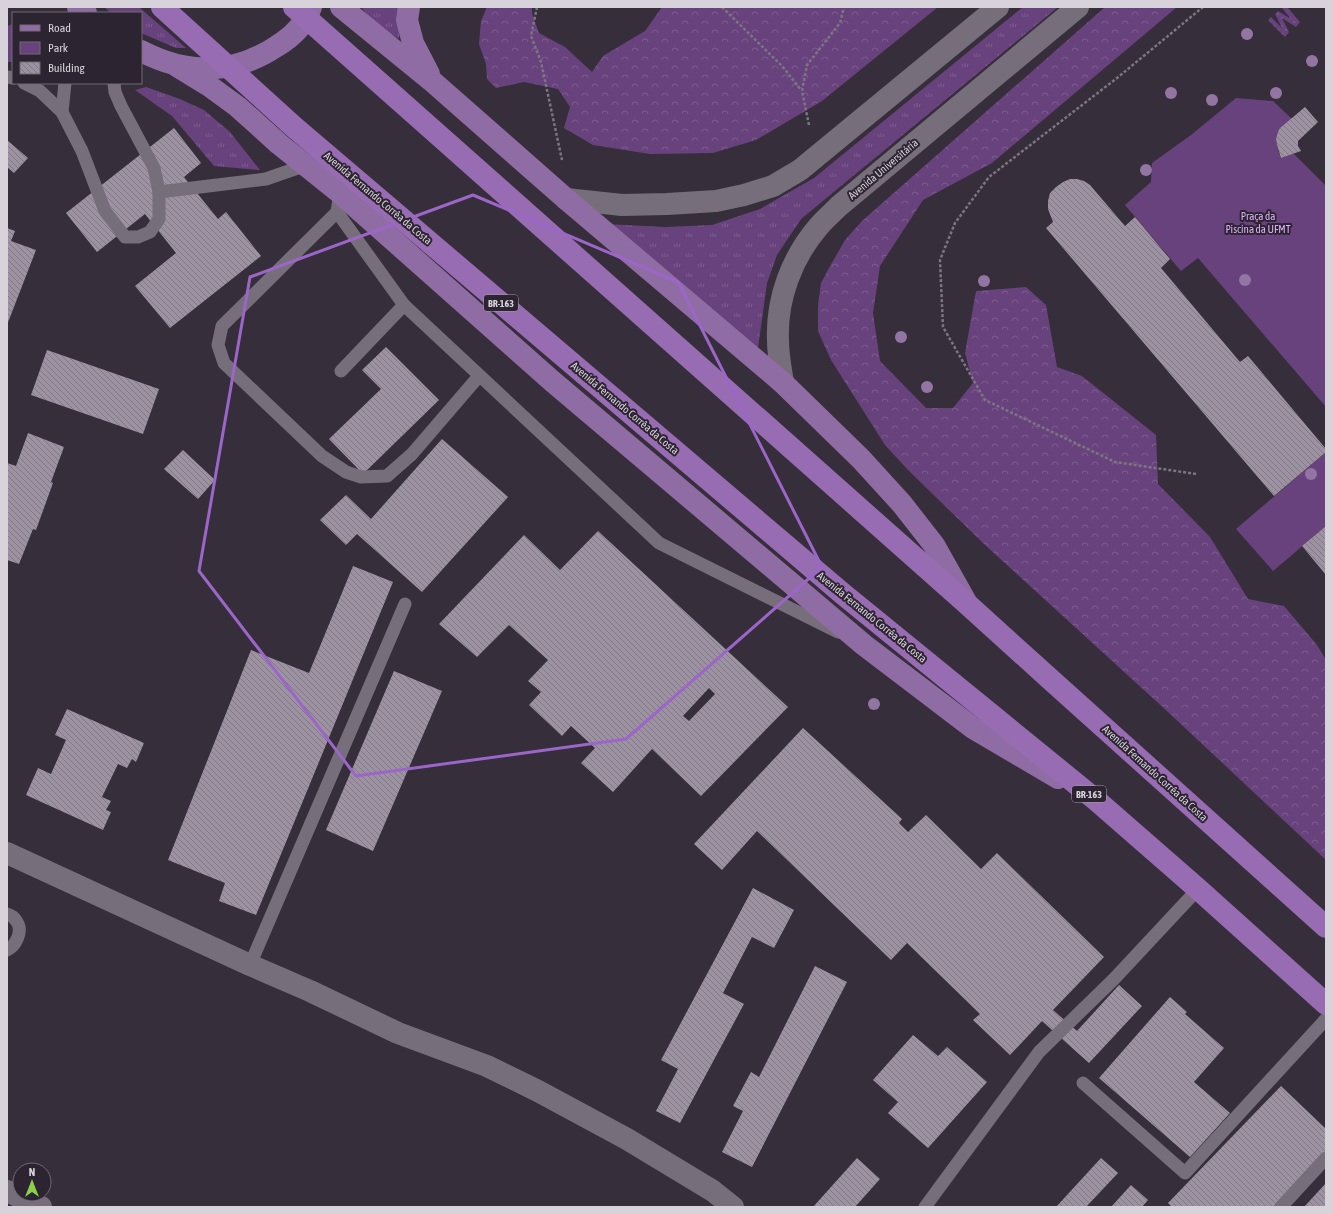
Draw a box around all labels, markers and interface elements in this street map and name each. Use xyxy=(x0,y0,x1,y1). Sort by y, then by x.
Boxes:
legend xyxy=(12,12,142,84)
text: Road xyxy=(48,21,71,35)
text: Park xyxy=(48,41,69,55)
text: Building xyxy=(48,61,86,75)
street label: Avenida Universitária xyxy=(846,136,920,202)
street label: Avenida Fernando Corrêa da Costa xyxy=(322,149,434,247)
park label: Praça da Piscina da UFMT xyxy=(1225,210,1291,235)
road number: BR-163 xyxy=(484,295,518,311)
street label: Avenida Fernando Corrêa da Costa xyxy=(569,359,681,457)
street label: Avenida Fernando Corrêa da Costa xyxy=(815,569,929,665)
street label: Avenida Fernando Corrêa da Costa xyxy=(1100,723,1210,823)
road number: BR-163 xyxy=(1072,786,1106,802)
north arrow xyxy=(12,1162,52,1202)
text: N xyxy=(29,1166,35,1178)

